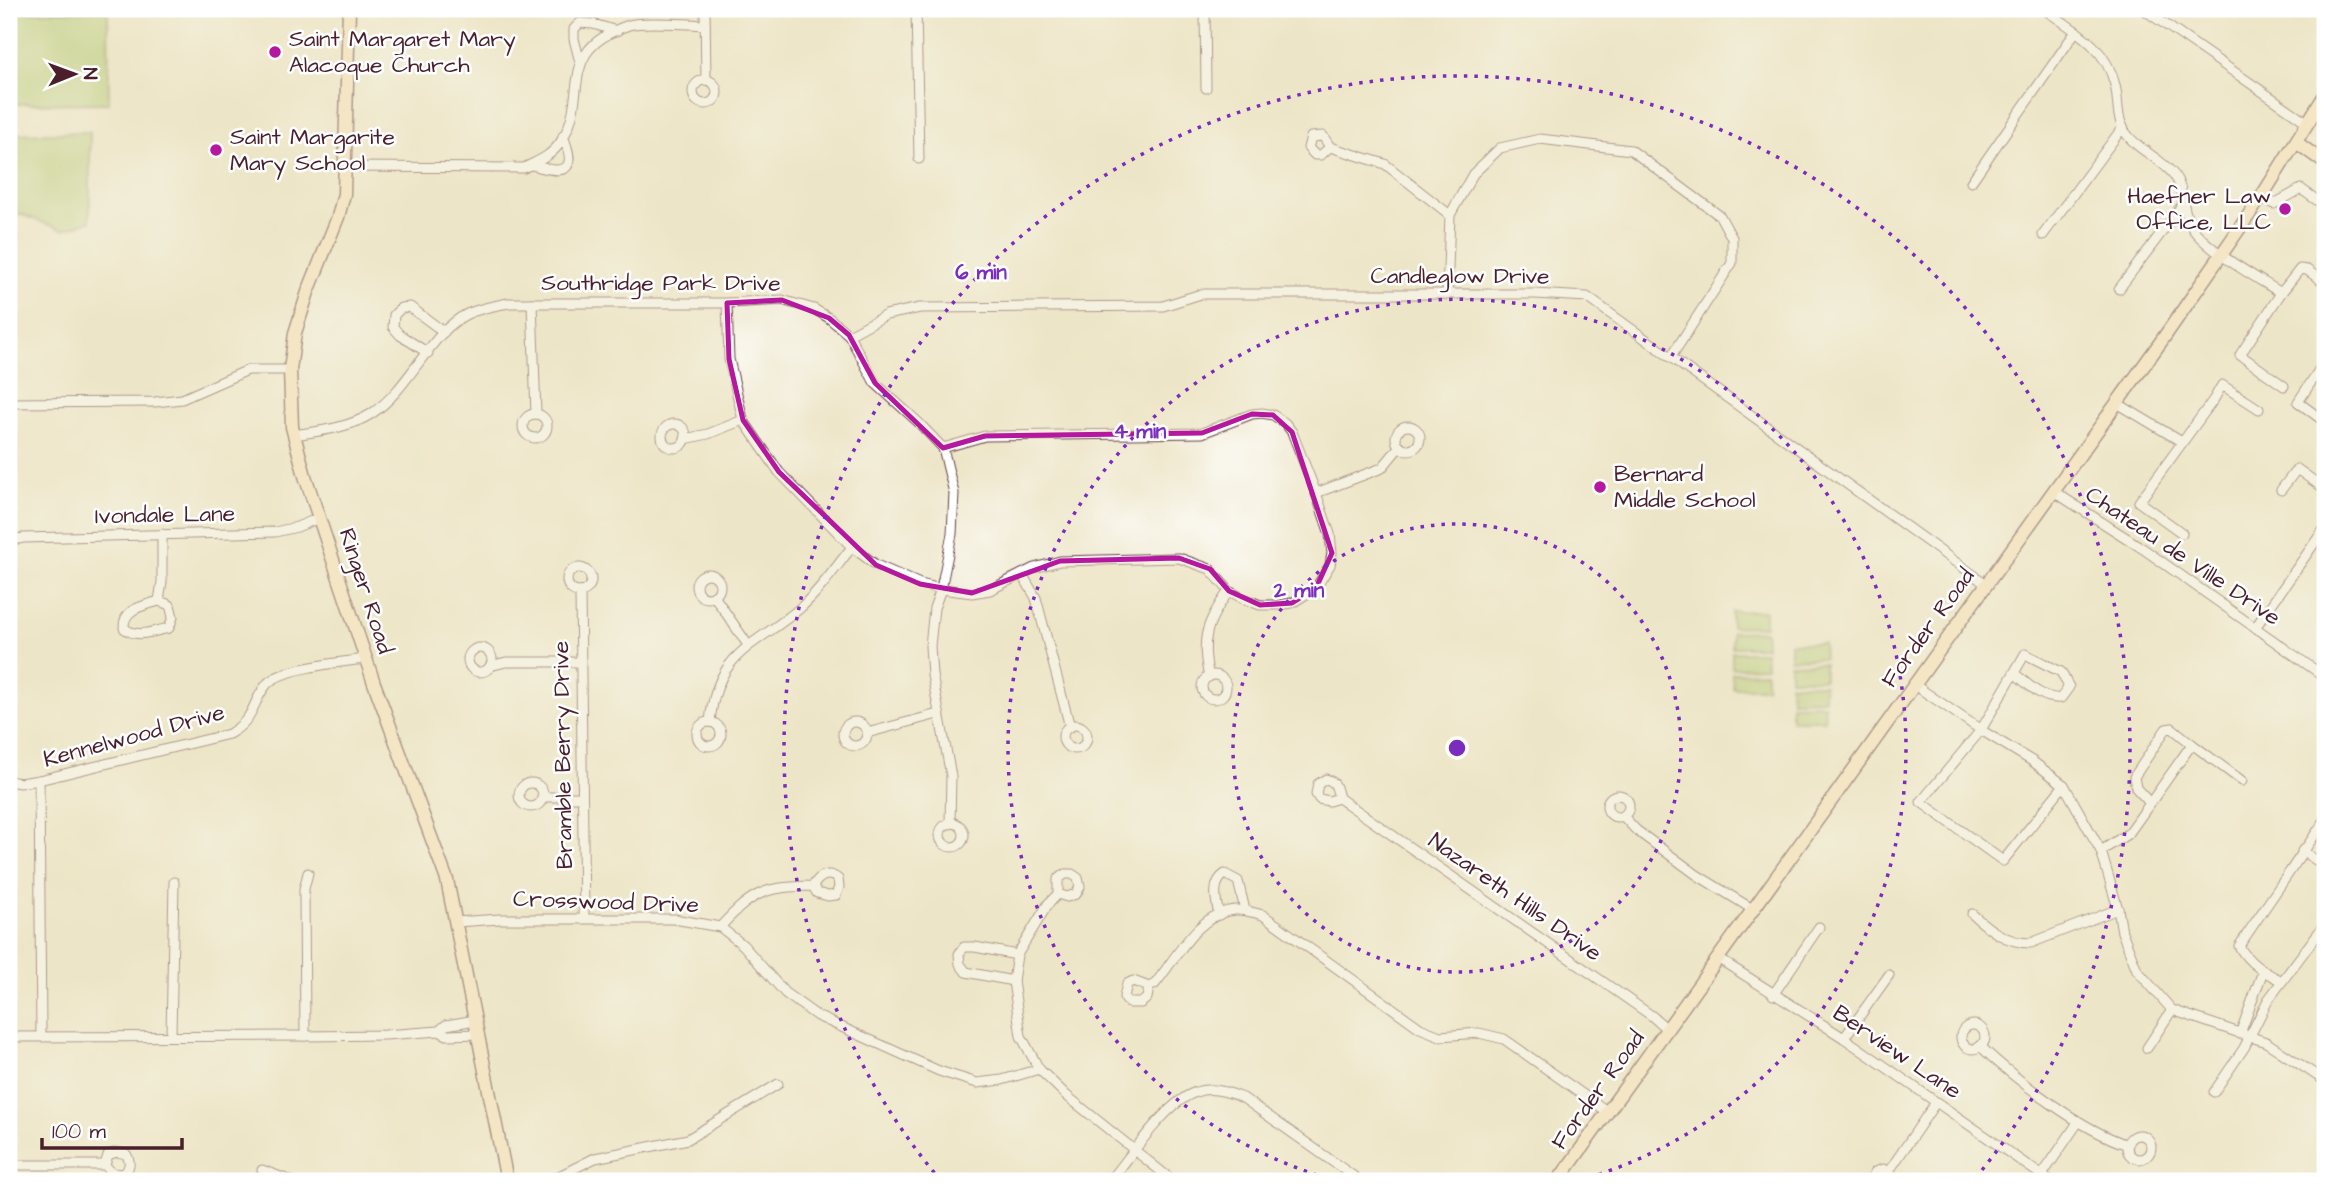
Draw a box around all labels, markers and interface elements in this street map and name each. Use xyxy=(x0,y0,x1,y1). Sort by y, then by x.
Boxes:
place label: Saint Margaret Mary Alacoque Church xyxy=(289,23,516,81)
north arrow xyxy=(38,38,108,108)
marker: Saint Margaret Mary Alacoque Church xyxy=(267,44,283,60)
text: N xyxy=(76,68,103,80)
place label: Saint Margarite Mary School xyxy=(230,121,395,180)
marker: Saint Margarite Mary School xyxy=(208,142,224,158)
place label: Haefner Law Office, LLC xyxy=(2127,180,2271,238)
marker: Haefner Law Office, LLC xyxy=(2277,201,2293,217)
text: 6 min xyxy=(955,258,1007,287)
street label: Candleglow Drive xyxy=(1370,260,1550,293)
street label: Southridge Park Drive xyxy=(541,267,781,300)
text: 4 min xyxy=(1114,417,1167,446)
place label: Bernard Middle School xyxy=(1614,458,1756,516)
marker: Bernard Middle School xyxy=(1592,479,1608,495)
street label: Chateau de Ville Drive xyxy=(2079,479,2287,633)
street label: Ivondale Lane xyxy=(95,498,235,532)
street label: Ringer Road xyxy=(330,524,401,658)
street label: Forder Road xyxy=(1874,562,1982,694)
text: 2 min xyxy=(1273,576,1325,605)
street label: Bramble Berry Drive xyxy=(545,641,582,869)
street label: Kennelwood Drive xyxy=(40,696,228,776)
centre of rings xyxy=(1445,736,1469,760)
street label: Nazareth Hills Drive xyxy=(1422,825,1608,969)
street label: Crosswood Drive xyxy=(513,883,699,921)
street label: Berview Lane xyxy=(1826,997,1968,1107)
street label: Forder Road xyxy=(1544,1024,1652,1156)
scale bar xyxy=(42,1106,182,1150)
text: 100 m xyxy=(52,1117,107,1146)

